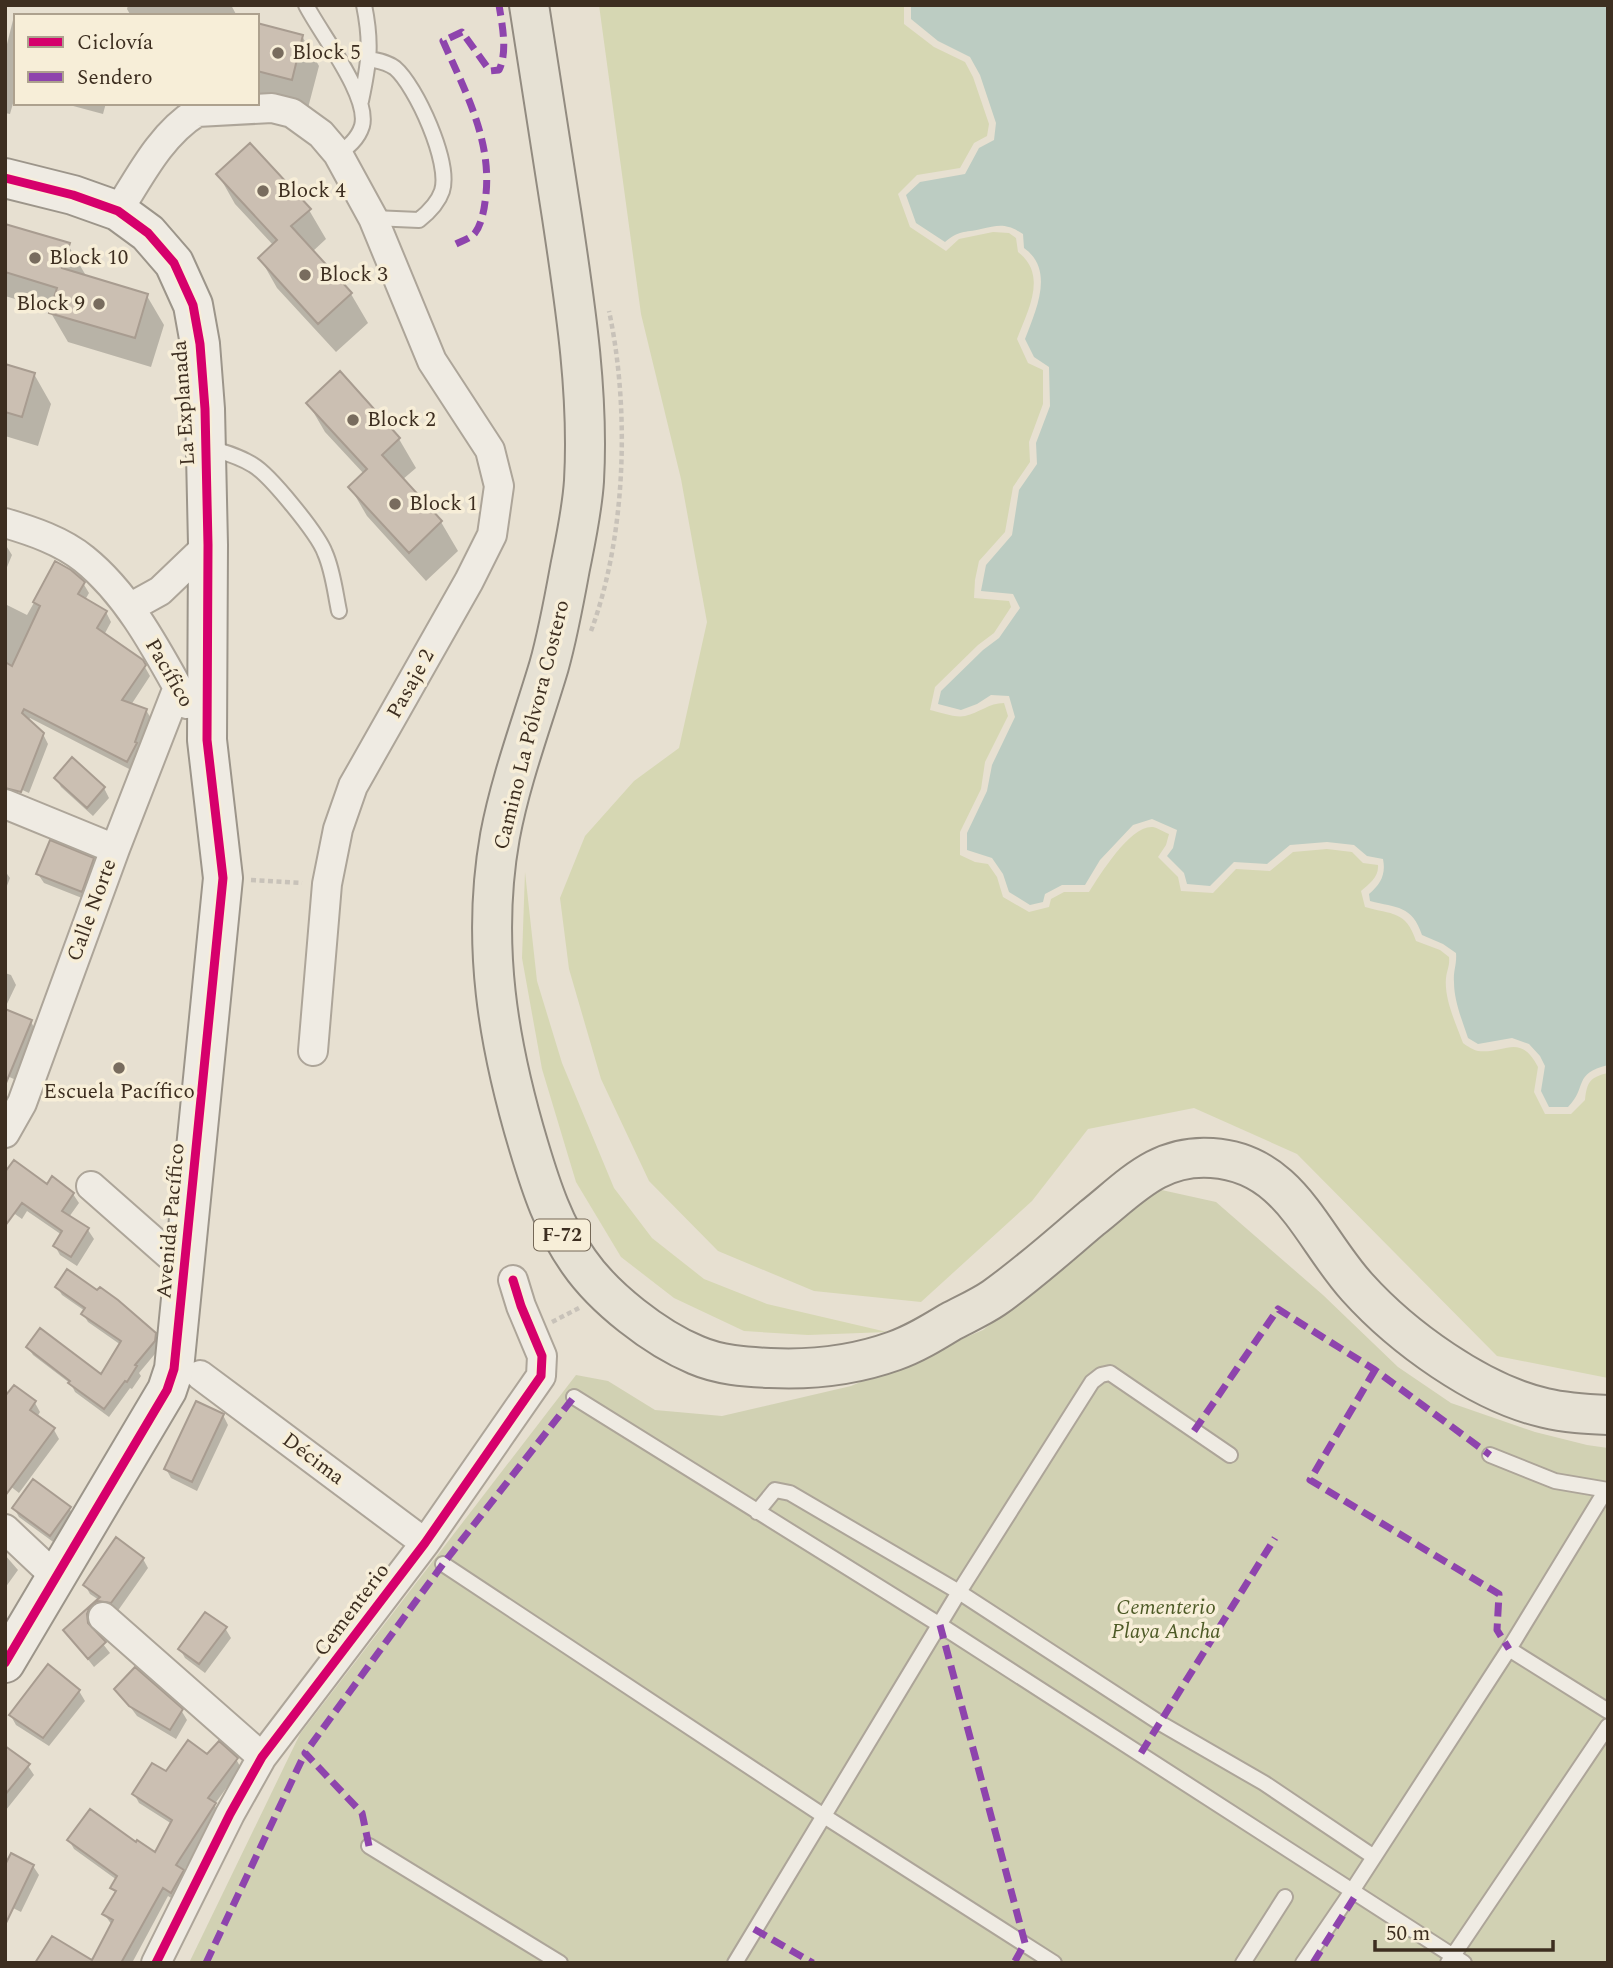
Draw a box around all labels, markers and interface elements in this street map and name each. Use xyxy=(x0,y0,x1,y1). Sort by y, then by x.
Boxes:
legend xyxy=(14,14,259,105)
text: Ciclovía xyxy=(77,27,154,59)
place label: Block 5 xyxy=(292,37,361,69)
marker: Block 5 xyxy=(270,45,286,61)
text: Sendero xyxy=(77,62,153,94)
place label: Block 4 xyxy=(277,175,346,207)
marker: Block 4 xyxy=(255,183,271,199)
place label: Block 10 xyxy=(49,242,128,274)
marker: Block 10 xyxy=(27,250,43,266)
place label: Block 3 xyxy=(319,259,388,291)
marker: Block 3 xyxy=(297,267,313,283)
place label: Block 9 xyxy=(16,288,85,320)
marker: Block 9 xyxy=(91,296,107,312)
street label: La Explanada xyxy=(164,338,204,467)
place label: Block 2 xyxy=(367,404,436,436)
marker: Block 2 xyxy=(345,412,361,428)
place label: Block 1 xyxy=(409,488,478,520)
marker: Block 1 xyxy=(387,496,403,512)
street label: Camino La Pólvora Costero xyxy=(485,597,579,853)
street label: Pacífico xyxy=(136,633,202,713)
street label: Pasaje 2 xyxy=(379,643,443,725)
street label: Calle Norte xyxy=(59,854,125,966)
marker: Escuela Pacífico xyxy=(111,1060,127,1076)
place label: Escuela Pacífico xyxy=(43,1076,195,1108)
street label: Avenida Pacífico xyxy=(148,1142,194,1300)
road number: F-72 xyxy=(534,1219,590,1250)
street label: Décima xyxy=(275,1425,352,1494)
street label: Cementerio xyxy=(306,1557,398,1663)
park label: Cementerio Playa Ancha xyxy=(1111,1592,1221,1648)
scale bar xyxy=(1375,1909,1554,1953)
text: 50 m xyxy=(1386,1918,1430,1950)

